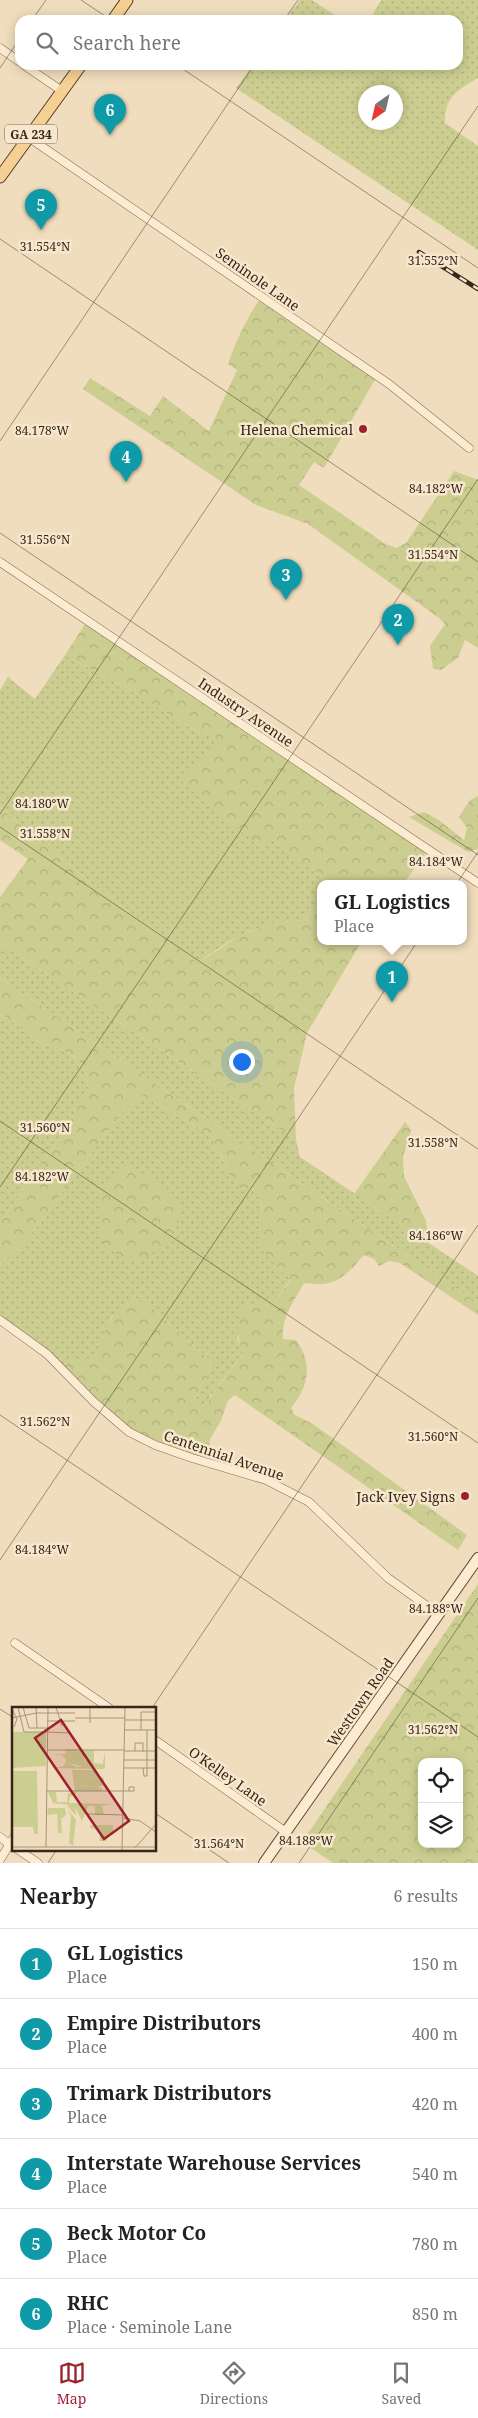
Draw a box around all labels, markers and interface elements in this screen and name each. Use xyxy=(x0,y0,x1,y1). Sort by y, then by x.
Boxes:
search box xyxy=(15,15,463,70)
icon: search xyxy=(33,29,61,57)
text: Search here xyxy=(73,30,181,56)
north arrow xyxy=(358,85,403,130)
pin: 6 xyxy=(94,94,126,135)
road number: GA 234 xyxy=(5,125,57,144)
pin: 5 xyxy=(25,189,57,230)
text: 31.554°N xyxy=(20,238,70,255)
street label: Seminole Lane xyxy=(212,243,304,315)
text: 31.552°N xyxy=(408,252,458,269)
place label: Helena Chemical xyxy=(240,420,354,439)
text: 84.178°W xyxy=(15,422,69,439)
marker: Helena Chemical xyxy=(357,423,369,435)
pin: 4 xyxy=(110,441,142,482)
text: 84.182°W xyxy=(409,480,463,497)
text: 31.556°N xyxy=(20,531,70,548)
text: 31.554°N xyxy=(408,546,458,563)
pin: 3 xyxy=(270,559,302,600)
pin: 2 xyxy=(382,604,414,645)
street label: Industry Avenue xyxy=(195,673,297,751)
text: 84.180°W xyxy=(15,795,69,812)
text: 31.558°N xyxy=(20,825,70,842)
text: 84.184°W xyxy=(409,853,463,870)
popup xyxy=(317,880,467,945)
text: GL Logistics xyxy=(334,889,450,915)
text: Place xyxy=(334,915,374,937)
pin: 1 xyxy=(376,961,408,1002)
your location xyxy=(229,1049,255,1075)
text: 31.560°N xyxy=(20,1119,70,1136)
text: 31.558°N xyxy=(408,1134,458,1151)
text: 84.182°W xyxy=(15,1168,69,1185)
text: 84.186°W xyxy=(409,1227,463,1244)
text: 31.562°N xyxy=(20,1413,70,1430)
street label: Centennial Avenue xyxy=(161,1426,287,1484)
text: 31.560°N xyxy=(408,1428,458,1445)
place label: Jack Ivey Signs xyxy=(355,1487,455,1506)
marker: Jack Ivey Signs xyxy=(459,1490,471,1502)
text: 84.184°W xyxy=(15,1541,69,1558)
text: 84.188°W xyxy=(409,1600,463,1617)
street label: Westtown Road xyxy=(322,1654,398,1750)
inset map xyxy=(12,1707,156,1850)
text: 31.562°N xyxy=(408,1721,458,1738)
street label: O'Kelley Lane xyxy=(185,1742,271,1810)
map controls xyxy=(418,1758,463,1848)
button: locate xyxy=(418,1758,463,1803)
button: layers xyxy=(418,1803,463,1848)
text: 84.188°W xyxy=(279,1832,333,1849)
text: 31.564°N xyxy=(194,1835,244,1852)
text: Nearby xyxy=(20,1882,98,1910)
text: 6 results xyxy=(394,1885,458,1907)
text: GL Logistics xyxy=(67,1940,183,1966)
text: 1 xyxy=(31,1953,41,1975)
text: 150 m xyxy=(412,1953,458,1975)
text: Place xyxy=(67,1966,107,1988)
text: Empire Distributors xyxy=(67,2010,261,2036)
text: 2 xyxy=(31,2023,41,2045)
text: 400 m xyxy=(412,2023,458,2045)
text: Place xyxy=(67,2036,107,2058)
text: Trimark Distributors xyxy=(67,2080,271,2106)
text: 3 xyxy=(31,2093,41,2115)
text: 420 m xyxy=(412,2093,458,2115)
text: Place xyxy=(67,2106,107,2128)
text: Interstate Warehouse Services xyxy=(67,2150,361,2176)
text: 4 xyxy=(31,2163,41,2185)
text: 540 m xyxy=(412,2163,458,2185)
text: Place xyxy=(67,2176,107,2198)
text: Beck Motor Co xyxy=(67,2220,206,2246)
text: 5 xyxy=(31,2233,41,2255)
text: 780 m xyxy=(412,2233,458,2255)
text: Place xyxy=(67,2246,107,2268)
text: RHC xyxy=(67,2290,109,2316)
text: 6 xyxy=(31,2303,41,2325)
text: 850 m xyxy=(412,2303,458,2325)
text: Place · Seminole Lane xyxy=(67,2316,232,2338)
tab: Map xyxy=(57,2359,86,2408)
tab: Directions xyxy=(200,2359,268,2408)
tab: Saved xyxy=(382,2359,421,2408)

